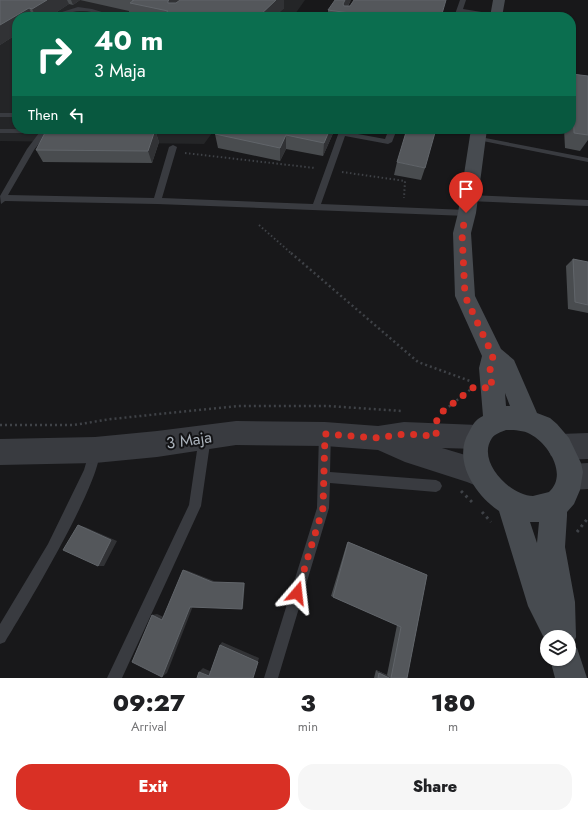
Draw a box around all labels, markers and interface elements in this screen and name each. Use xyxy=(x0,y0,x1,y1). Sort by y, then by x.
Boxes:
text: 40 m xyxy=(94,20,163,61)
icon: right xyxy=(28,28,80,80)
text: 3 Maja xyxy=(94,58,146,84)
text: Then xyxy=(28,104,58,126)
icon: left xyxy=(66,104,88,126)
pin xyxy=(449,172,483,213)
icon: arrive xyxy=(455,178,477,200)
street label: 3 Maja xyxy=(165,425,213,455)
position arrow xyxy=(276,572,318,614)
map controls xyxy=(540,630,576,666)
button: layers xyxy=(540,630,576,666)
text: 09:27 xyxy=(113,685,185,720)
text: 3 xyxy=(300,685,316,720)
text: 180 xyxy=(431,685,475,720)
text: Arrival xyxy=(131,717,167,736)
text: min xyxy=(298,717,318,736)
text: m xyxy=(448,717,458,736)
button: Exit xyxy=(16,764,290,810)
button: Share xyxy=(298,764,572,810)

